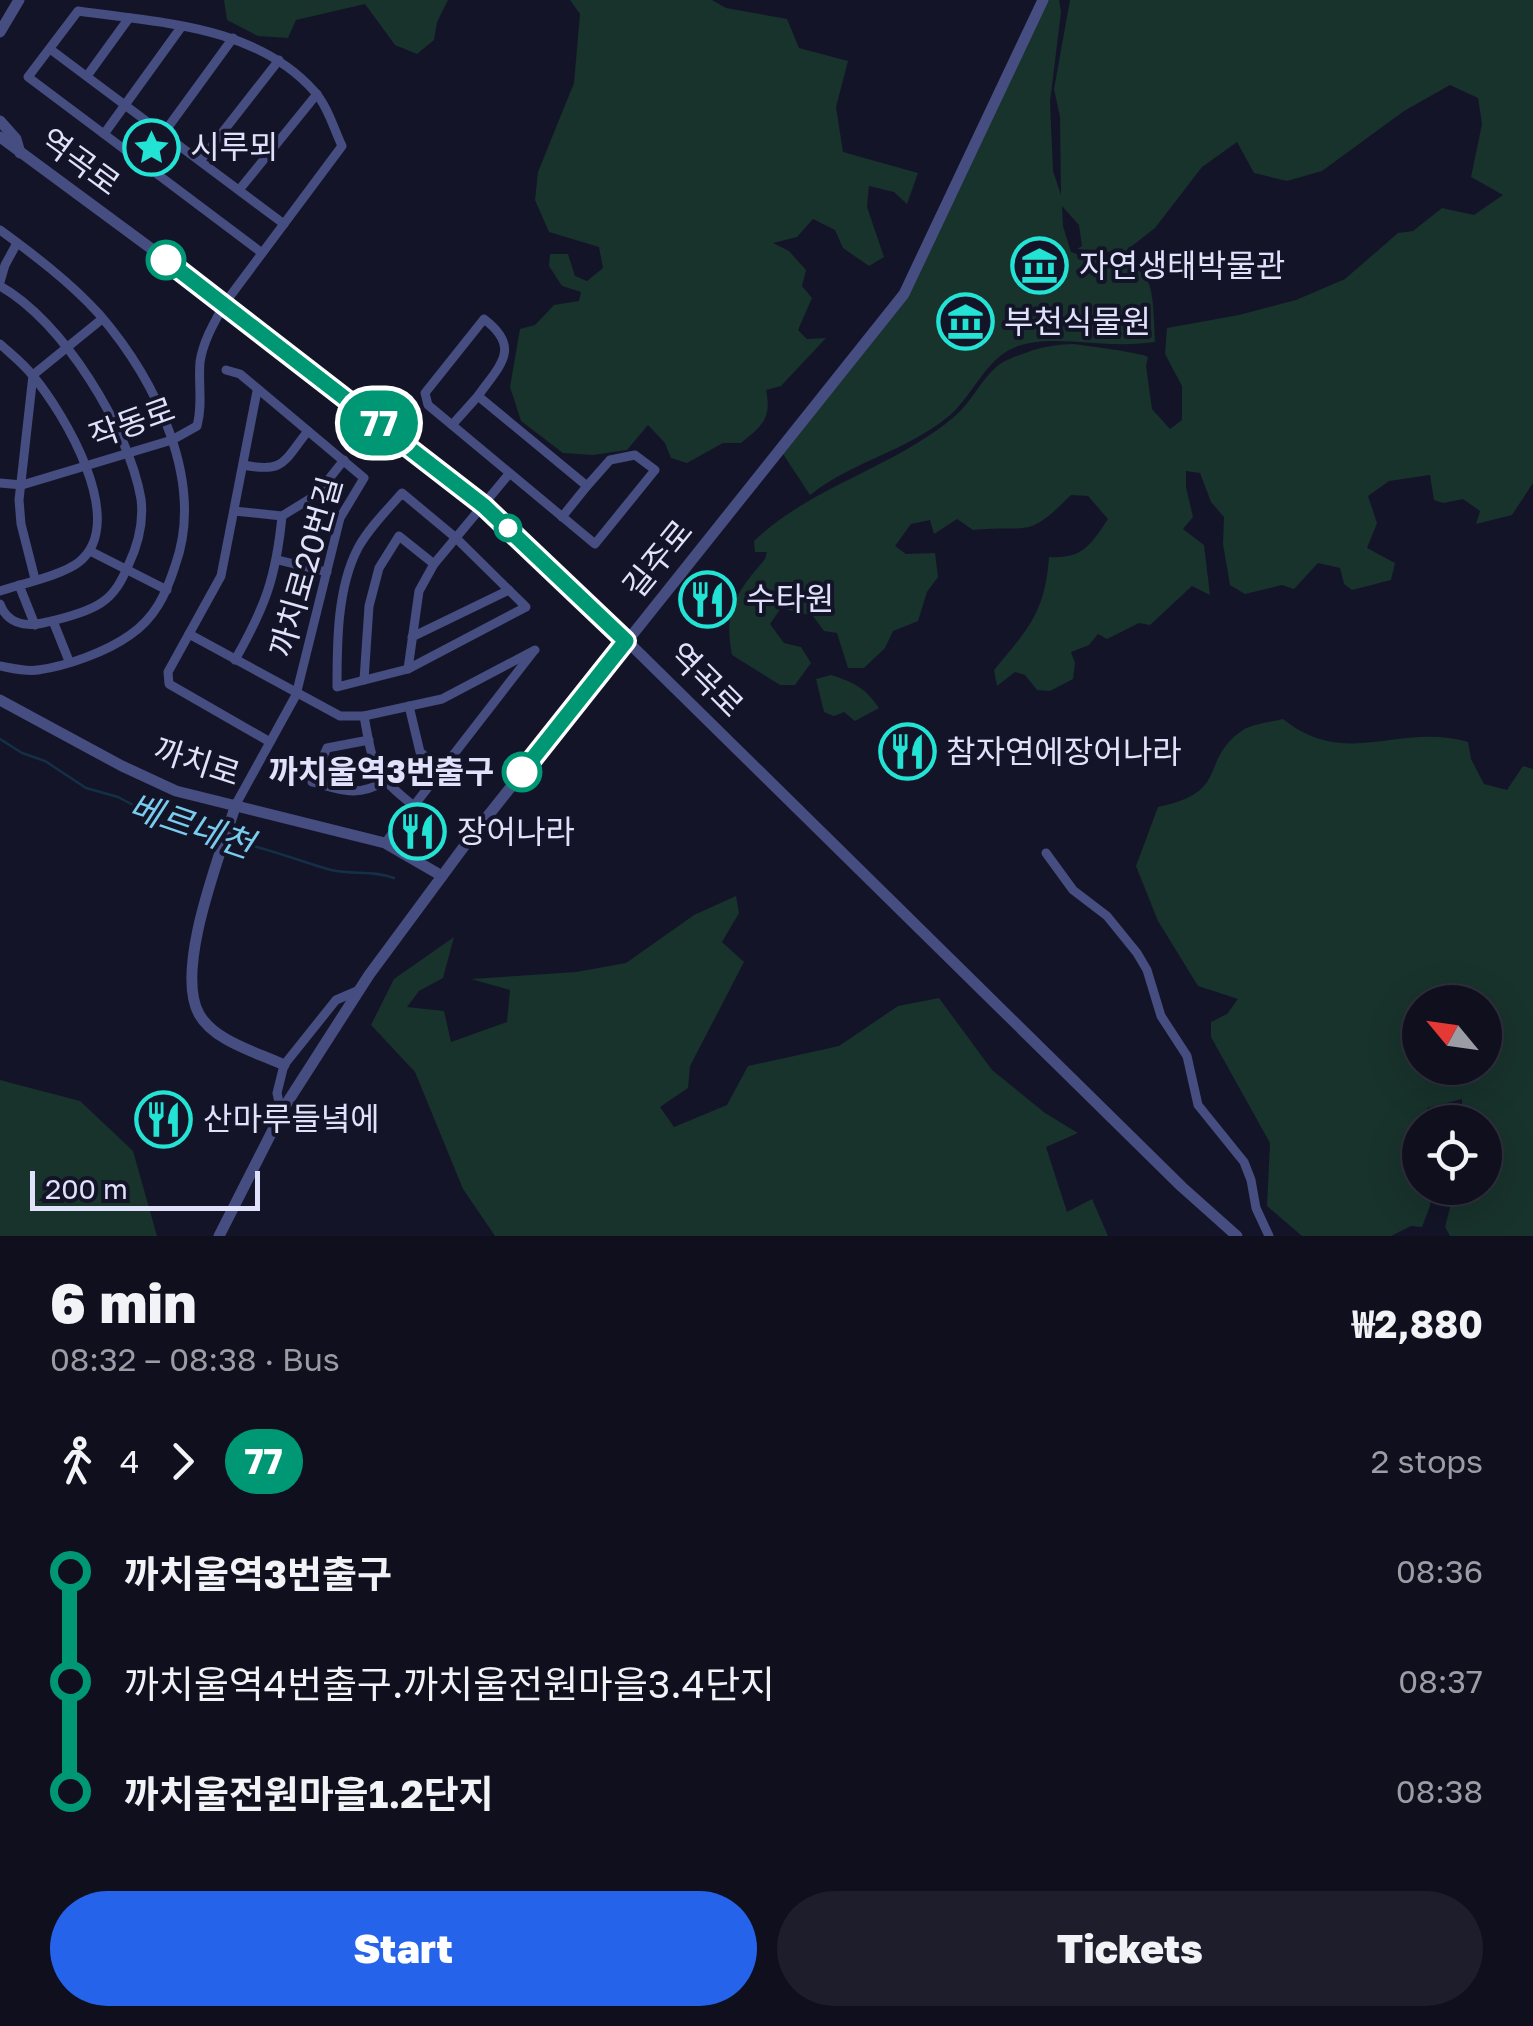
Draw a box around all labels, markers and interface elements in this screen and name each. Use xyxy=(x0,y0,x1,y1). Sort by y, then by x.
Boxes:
place icon: 시루뫼 xyxy=(121,117,181,177)
street label: 역곡로 xyxy=(34,120,127,203)
place label: 시루뫼 xyxy=(190,127,278,165)
museum icon: 자연생태박물관 xyxy=(1010,236,1070,296)
unlabelled marker xyxy=(147,241,185,279)
place label: 자연생태박물관 xyxy=(1079,246,1285,284)
museum icon: 부천식물원 xyxy=(935,292,995,352)
place label: 부천식물원 xyxy=(1004,302,1151,340)
street label: 작동로 xyxy=(84,389,180,455)
line badge: 77 xyxy=(334,390,424,456)
text: 77 xyxy=(360,402,398,444)
street label: 까치로20번길 xyxy=(261,472,349,661)
street label: 길주로 xyxy=(615,512,700,605)
unlabelled marker xyxy=(495,515,521,541)
restaurant icon: 수타원 xyxy=(677,569,737,629)
place label: 수타원 xyxy=(746,579,834,617)
street label: 역곡로 xyxy=(662,635,751,724)
restaurant icon: 참자연에장어나라 xyxy=(877,722,937,782)
street label: 까치로 xyxy=(149,729,245,793)
place label: 참자연에장어나라 xyxy=(946,732,1182,770)
place label: 까치울역3번출구 xyxy=(268,752,494,790)
marker: 까치울역3번출구 xyxy=(503,753,541,791)
water label: 베르네천 xyxy=(124,784,263,867)
restaurant icon: 장어나라 xyxy=(388,802,448,862)
place label: 장어나라 xyxy=(457,812,575,850)
north arrow xyxy=(1402,985,1502,1085)
map controls xyxy=(1402,985,1502,1205)
restaurant icon: 산마루들녘에 xyxy=(134,1089,194,1149)
place label: 산마루들녘에 xyxy=(203,1099,380,1137)
button: locate xyxy=(1402,1105,1502,1205)
scale bar xyxy=(30,1166,260,1210)
text: 200 m xyxy=(45,1172,128,1205)
text: 6 min xyxy=(50,1269,196,1335)
text: ₩2,880 xyxy=(1352,1301,1483,1346)
text: 08:32 – 08:38 · Bus xyxy=(50,1340,340,1378)
icon: walk xyxy=(50,1434,105,1489)
icon: forward xyxy=(155,1434,210,1489)
text: 77 xyxy=(245,1440,283,1482)
text: 4 xyxy=(120,1442,140,1480)
text: 2 stops xyxy=(1371,1442,1483,1480)
text: 까치울역3번출구 xyxy=(124,1551,392,1596)
text: 08:36 xyxy=(1396,1552,1483,1590)
text: 까치울역4번출구.까치울전원마을3.4단지 xyxy=(124,1661,775,1706)
text: 08:37 xyxy=(1398,1662,1483,1700)
text: 까치울전원마을1.2단지 xyxy=(124,1771,494,1816)
text: 08:38 xyxy=(1396,1772,1483,1810)
button: Start xyxy=(50,1891,757,2006)
button: Tickets xyxy=(777,1891,1483,2006)

